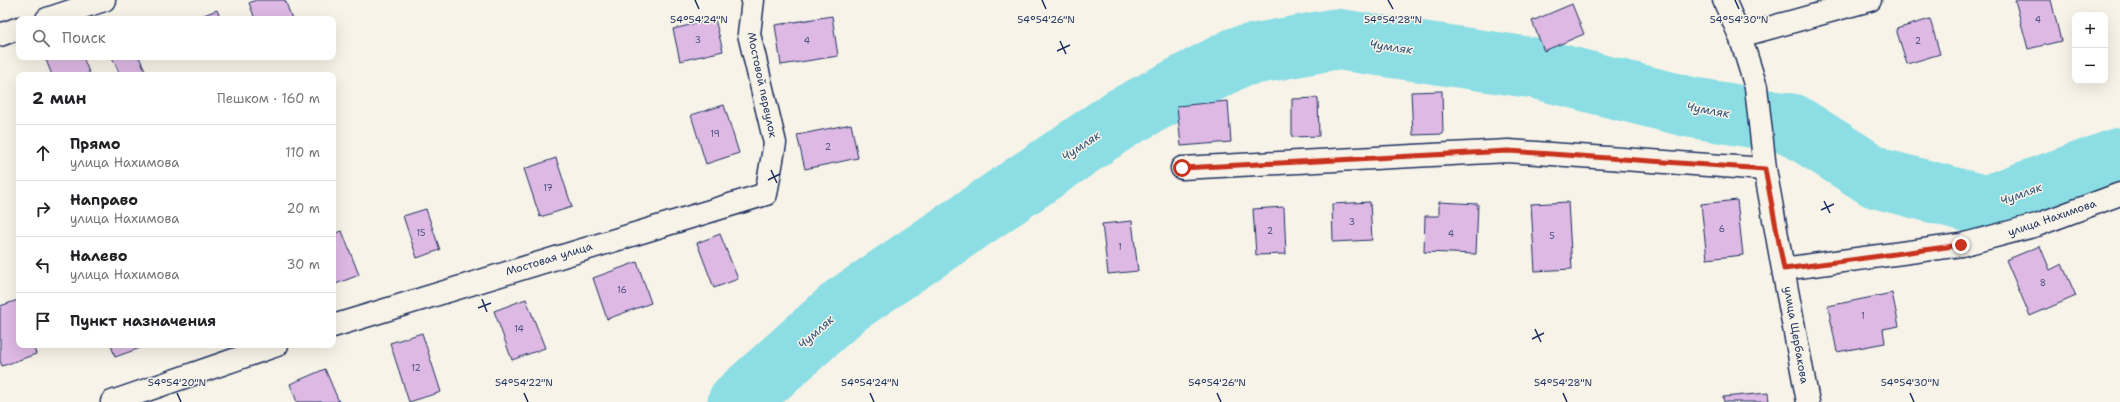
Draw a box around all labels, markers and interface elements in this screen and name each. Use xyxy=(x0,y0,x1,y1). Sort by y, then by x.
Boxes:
map controls xyxy=(2072,12,2108,84)
button: + xyxy=(2072,12,2108,48)
text: 54°54'24"N xyxy=(670,13,728,26)
text: 54°54'26"N xyxy=(1017,13,1075,26)
text: 54°54'28"N xyxy=(1364,13,1422,26)
text: 54°54'30"N xyxy=(1710,13,1768,26)
house number: 4 xyxy=(2035,14,2041,26)
search box xyxy=(16,16,336,60)
icon: search xyxy=(30,27,52,49)
text: Поиск xyxy=(62,28,106,48)
street label: Мостовой переулок xyxy=(743,31,781,139)
house number: 3 xyxy=(695,34,701,46)
house number: 4 xyxy=(804,35,810,47)
house number: 2 xyxy=(1915,35,1921,47)
water label: Чумляк xyxy=(1368,36,1414,58)
button: − xyxy=(2072,48,2108,84)
text: 2 мин xyxy=(32,87,87,109)
text: Пешком · 160 m xyxy=(217,90,320,107)
water label: Чумляк xyxy=(1685,98,1731,122)
water label: Чумляк xyxy=(1059,127,1104,165)
house number: 19 xyxy=(710,128,720,140)
text: Прямо xyxy=(70,134,120,154)
house number: 2 xyxy=(825,141,831,153)
icon: ahead xyxy=(32,142,54,164)
text: 110 m xyxy=(285,144,320,161)
text: улица Нахимова xyxy=(70,154,179,171)
route start xyxy=(1173,159,1191,177)
water label: Чумляк xyxy=(1998,179,2045,209)
house number: 17 xyxy=(543,182,553,194)
text: Направо xyxy=(70,190,138,210)
street label: улица Нахимова xyxy=(2006,196,2098,240)
icon: right xyxy=(32,198,54,220)
text: 20 m xyxy=(287,200,320,217)
text: улица Нахимова xyxy=(70,210,179,227)
house number: 3 xyxy=(1349,216,1355,228)
house number: 6 xyxy=(1719,223,1725,235)
house number: 2 xyxy=(1267,225,1273,237)
house number: 15 xyxy=(416,227,426,239)
house number: 4 xyxy=(1448,228,1454,240)
house number: 5 xyxy=(1549,230,1555,242)
route end xyxy=(1952,236,1970,254)
street label: Мостовая улица xyxy=(504,239,594,279)
house number: 1 xyxy=(1118,241,1122,253)
text: Налево xyxy=(70,246,128,266)
icon: left xyxy=(32,254,54,276)
text: 30 m xyxy=(286,256,320,273)
text: улица Нахимова xyxy=(70,266,179,283)
house number: 8 xyxy=(2040,277,2046,289)
house number: 16 xyxy=(617,284,627,296)
street label: улица Щербакова xyxy=(1780,285,1812,385)
icon: arrive xyxy=(32,310,54,332)
house number: 1 xyxy=(1861,310,1865,322)
text: Пункт назначения xyxy=(70,311,216,331)
water label: Чумляк xyxy=(795,311,838,352)
house number: 14 xyxy=(514,323,524,335)
house number: 12 xyxy=(411,362,421,374)
text: 54°54'20"N xyxy=(148,376,206,389)
text: 54°54'22"N xyxy=(495,376,553,389)
text: 54°54'24"N xyxy=(841,376,899,389)
text: 54°54'26"N xyxy=(1188,376,1246,389)
text: 54°54'28"N xyxy=(1534,376,1592,389)
text: 54°54'30"N xyxy=(1881,376,1939,389)

